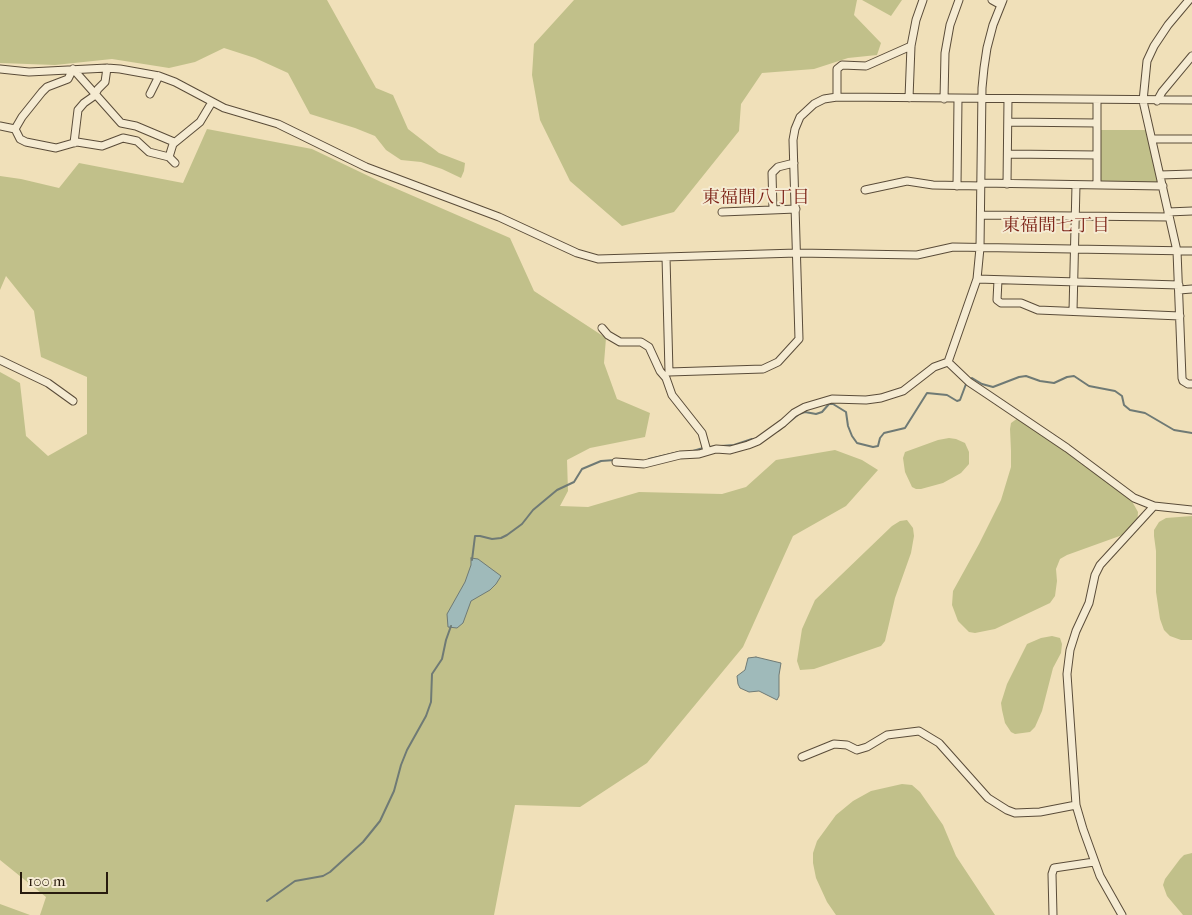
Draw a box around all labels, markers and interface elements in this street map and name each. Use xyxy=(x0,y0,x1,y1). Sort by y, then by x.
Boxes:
district label: 東福間八丁目 xyxy=(702,188,810,210)
district label: 東福間七丁目 xyxy=(1002,216,1110,238)
scale bar xyxy=(22,862,110,894)
text: 100 m xyxy=(28,872,66,890)

